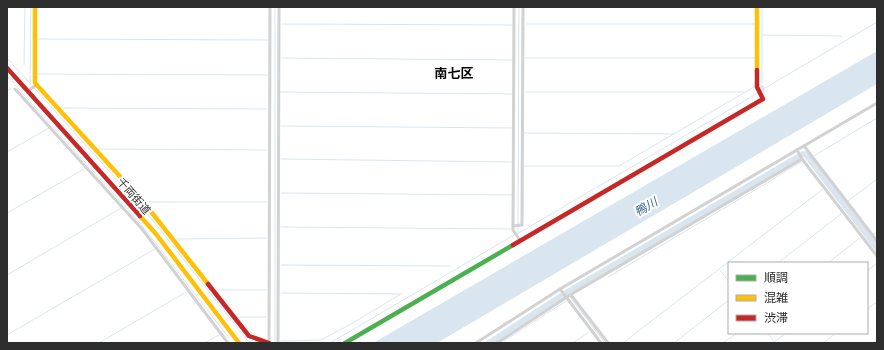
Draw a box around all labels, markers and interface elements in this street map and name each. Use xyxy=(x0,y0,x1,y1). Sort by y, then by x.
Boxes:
district label: 南七区 xyxy=(434,66,474,81)
street label: 千両街道 xyxy=(115,175,153,217)
water label: 鴨川 xyxy=(632,194,662,219)
legend xyxy=(728,262,868,334)
text: 順調 xyxy=(764,271,788,285)
text: 混雑 xyxy=(764,291,788,305)
text: 渋滞 xyxy=(764,311,788,325)

